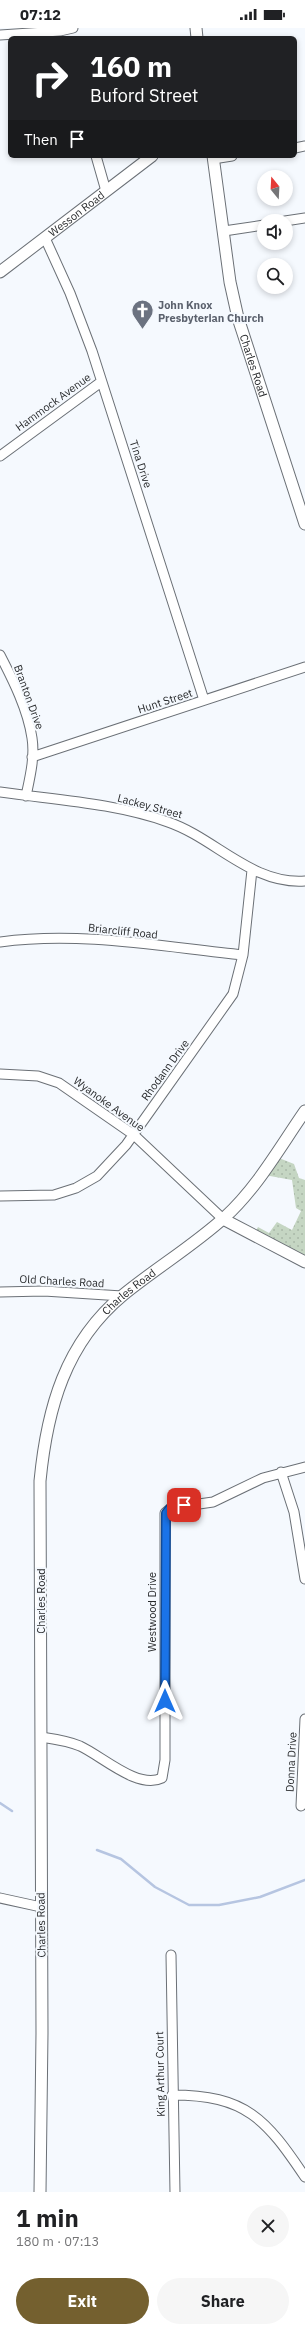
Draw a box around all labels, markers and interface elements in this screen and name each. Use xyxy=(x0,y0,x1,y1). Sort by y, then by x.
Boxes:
text: 07:12 xyxy=(20,5,61,24)
text: 160 m xyxy=(90,48,172,85)
icon: right xyxy=(24,52,76,104)
text: Buford Street xyxy=(90,84,198,107)
icon: arrive xyxy=(66,128,88,150)
text: Then xyxy=(24,130,58,149)
north arrow xyxy=(257,170,293,206)
map controls xyxy=(257,170,293,294)
street label: Wesson Road xyxy=(46,188,107,240)
button: sound xyxy=(257,214,293,250)
button: search xyxy=(257,258,293,294)
church icon: John Knox Presbyterian Church xyxy=(130,298,156,331)
place label: John Knox Presbyterian Church xyxy=(158,298,264,325)
street label: Charles Road xyxy=(237,332,270,399)
street label: Hammock Avenue xyxy=(13,370,93,434)
street label: Tina Drive xyxy=(127,438,155,490)
street label: Branton Drive xyxy=(11,663,47,731)
street label: Hunt Street xyxy=(136,686,194,716)
street label: Lackey Street xyxy=(116,791,184,821)
street label: Briarcliff Road xyxy=(87,920,159,942)
street label: Rhodann Drive xyxy=(138,1037,192,1103)
street label: Wyanoke Avenue xyxy=(71,1074,147,1134)
street label: Charles Road xyxy=(99,1266,158,1318)
street label: Old Charles Road xyxy=(19,1272,105,1290)
pin xyxy=(167,1488,201,1522)
icon: arrive xyxy=(173,1494,195,1516)
street label: Charles Road xyxy=(34,1568,48,1634)
street label: Westwood Drive xyxy=(145,1572,159,1652)
position arrow xyxy=(144,1680,186,1722)
street label: Donna Drive xyxy=(282,1732,300,1792)
street label: Charles Road xyxy=(33,1892,49,1958)
street label: King Arthur Court xyxy=(152,2031,168,2117)
text: 1 min xyxy=(16,2202,79,2234)
button: close xyxy=(247,2205,289,2247)
text: 180 m · 07:13 xyxy=(16,2233,99,2250)
button: Exit xyxy=(16,2278,149,2324)
button: Share xyxy=(157,2278,289,2324)

